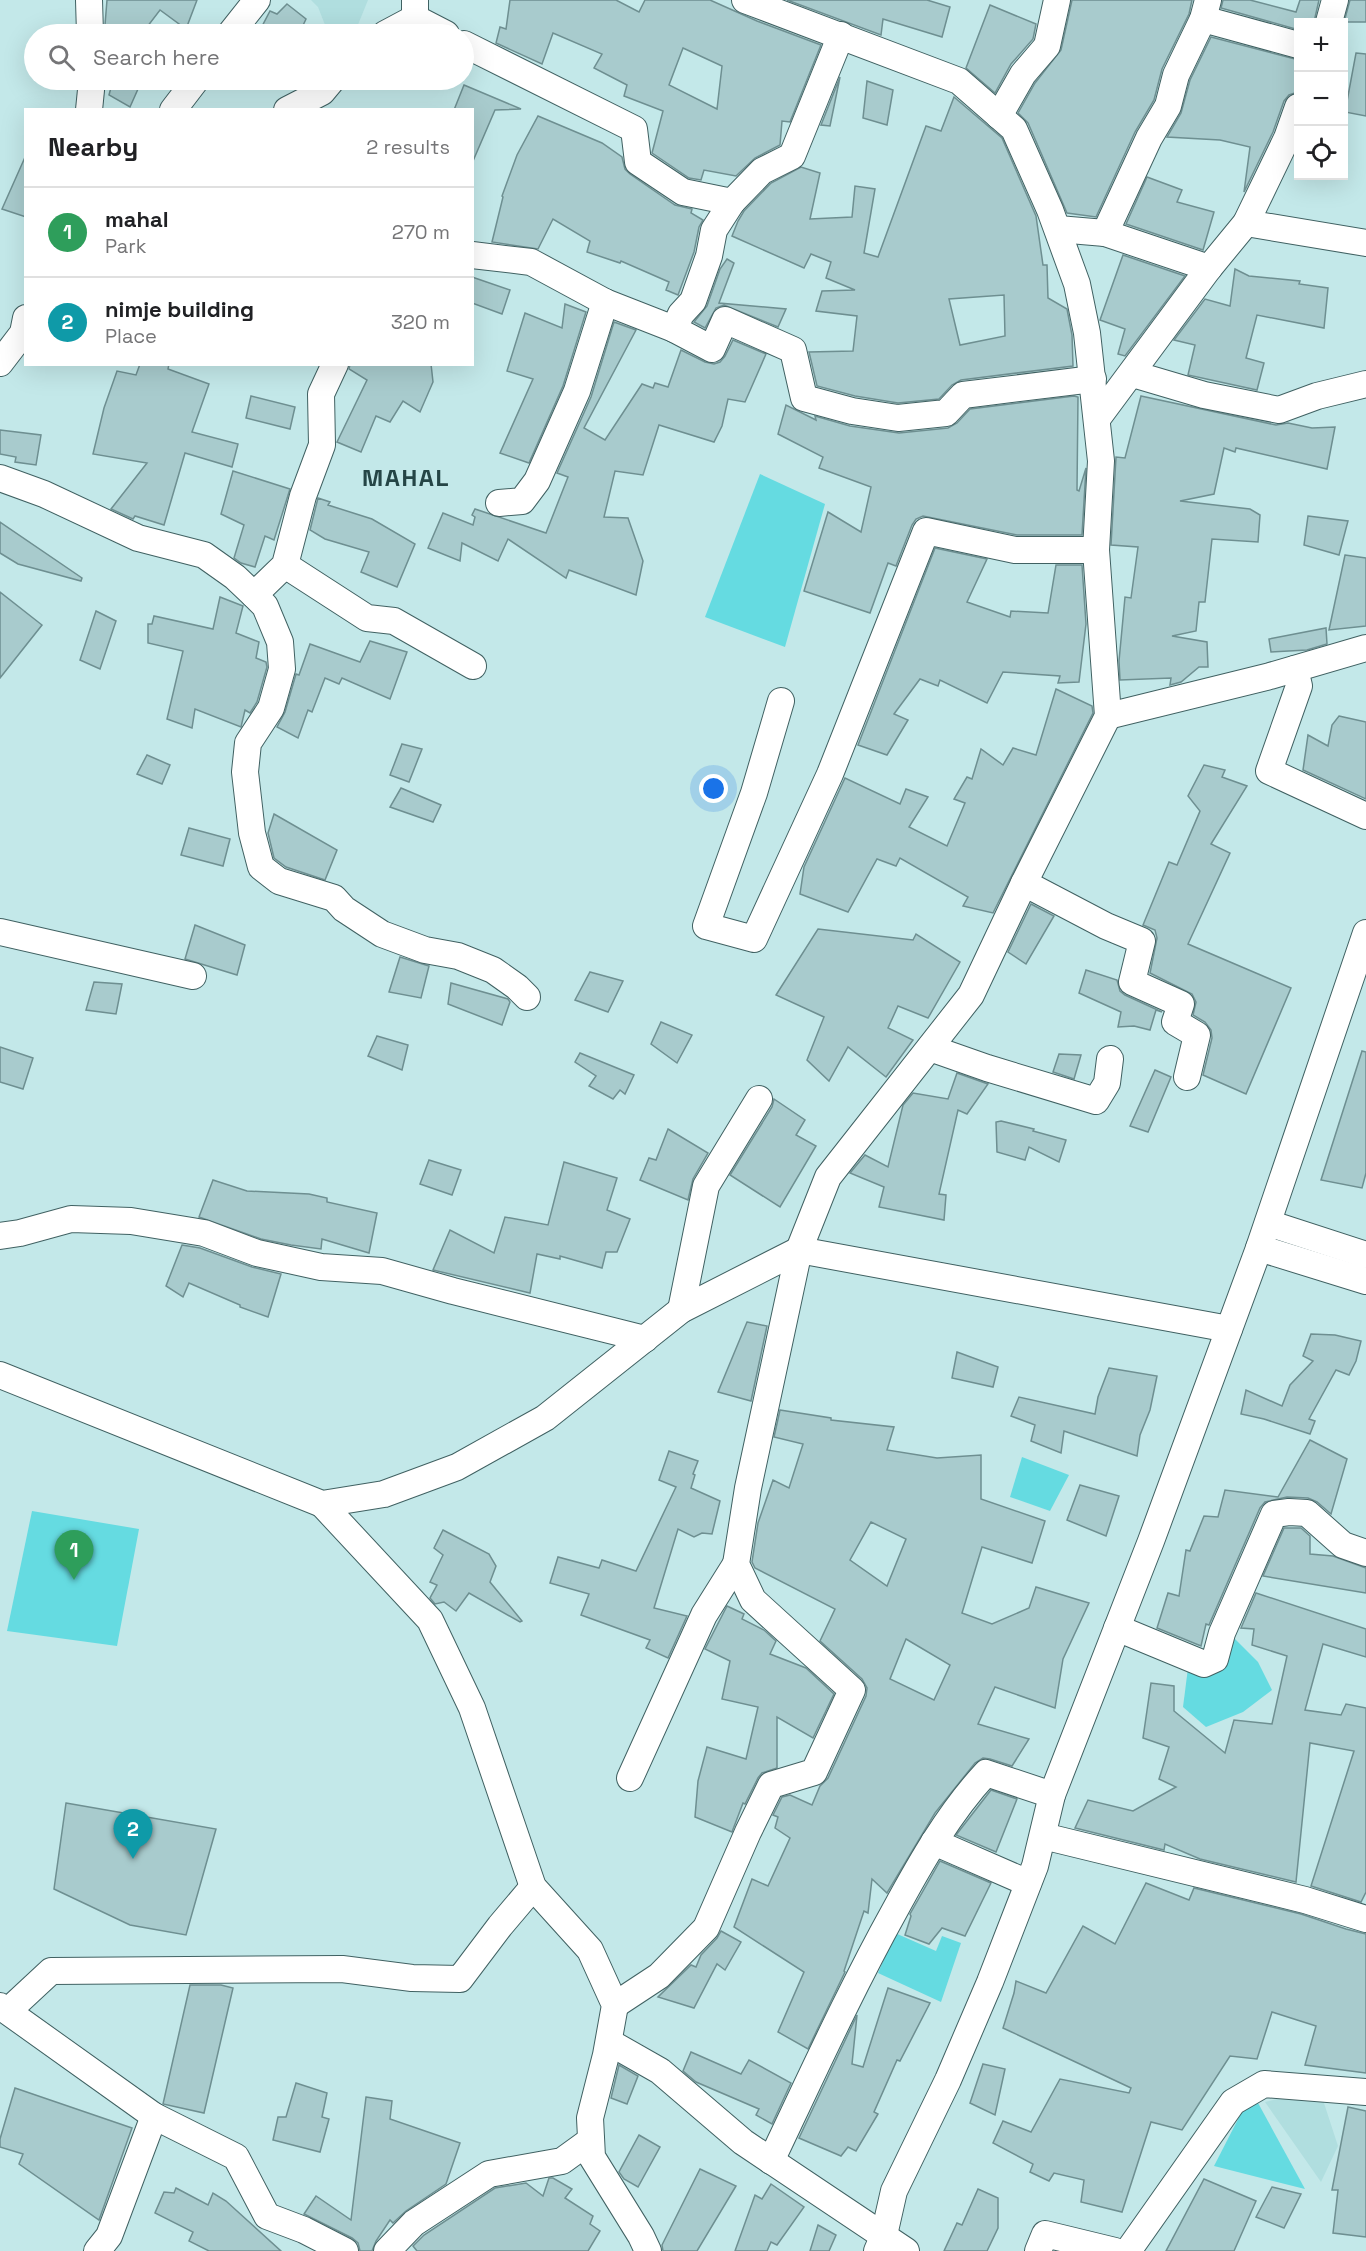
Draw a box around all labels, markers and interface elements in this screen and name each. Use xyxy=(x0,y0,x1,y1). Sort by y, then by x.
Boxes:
map controls xyxy=(1294,18,1348,180)
button: + xyxy=(1294,18,1348,72)
search box xyxy=(24,24,474,90)
icon: search xyxy=(45,41,78,74)
text: Search here xyxy=(93,43,220,71)
button: − xyxy=(1294,72,1348,126)
button: locate xyxy=(1294,126,1348,180)
text: Nearby xyxy=(48,130,138,164)
text: 2 results xyxy=(366,134,450,160)
text: mahal xyxy=(105,205,169,233)
text: 1 xyxy=(63,219,72,245)
text: 270 m xyxy=(392,219,450,245)
text: Park xyxy=(105,233,147,259)
text: nimje building xyxy=(105,295,254,323)
text: 2 xyxy=(62,309,73,335)
text: 320 m xyxy=(391,309,450,335)
text: Place xyxy=(105,323,157,349)
district label: MAHAL xyxy=(362,462,450,493)
your location xyxy=(699,774,728,803)
pin: 1 xyxy=(54,1530,94,1580)
pin: 2 xyxy=(114,1810,152,1859)

